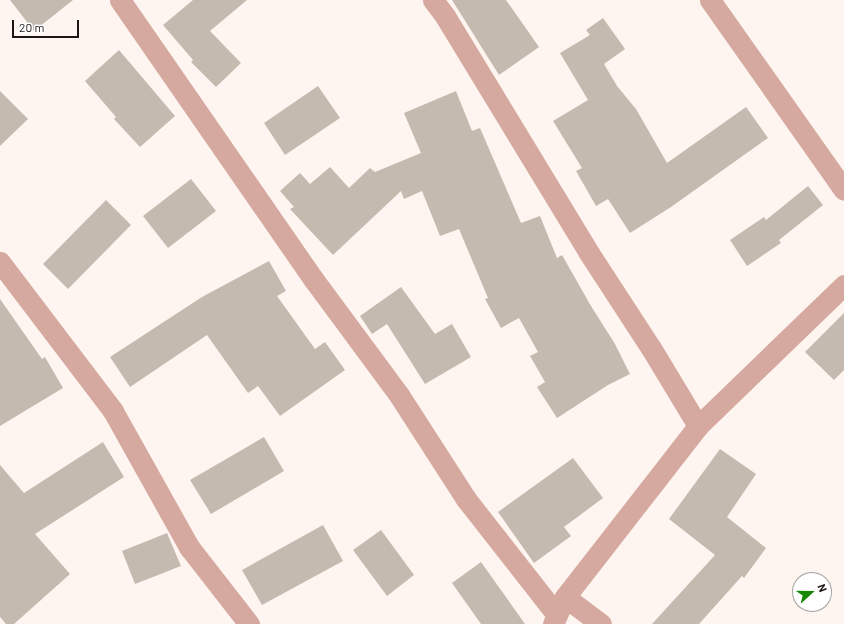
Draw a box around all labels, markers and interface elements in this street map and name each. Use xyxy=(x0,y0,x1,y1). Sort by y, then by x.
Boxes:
scale bar xyxy=(14,12,81,38)
text: 20 m xyxy=(19,20,45,34)
north arrow xyxy=(792,572,832,612)
text: N xyxy=(815,582,830,594)

